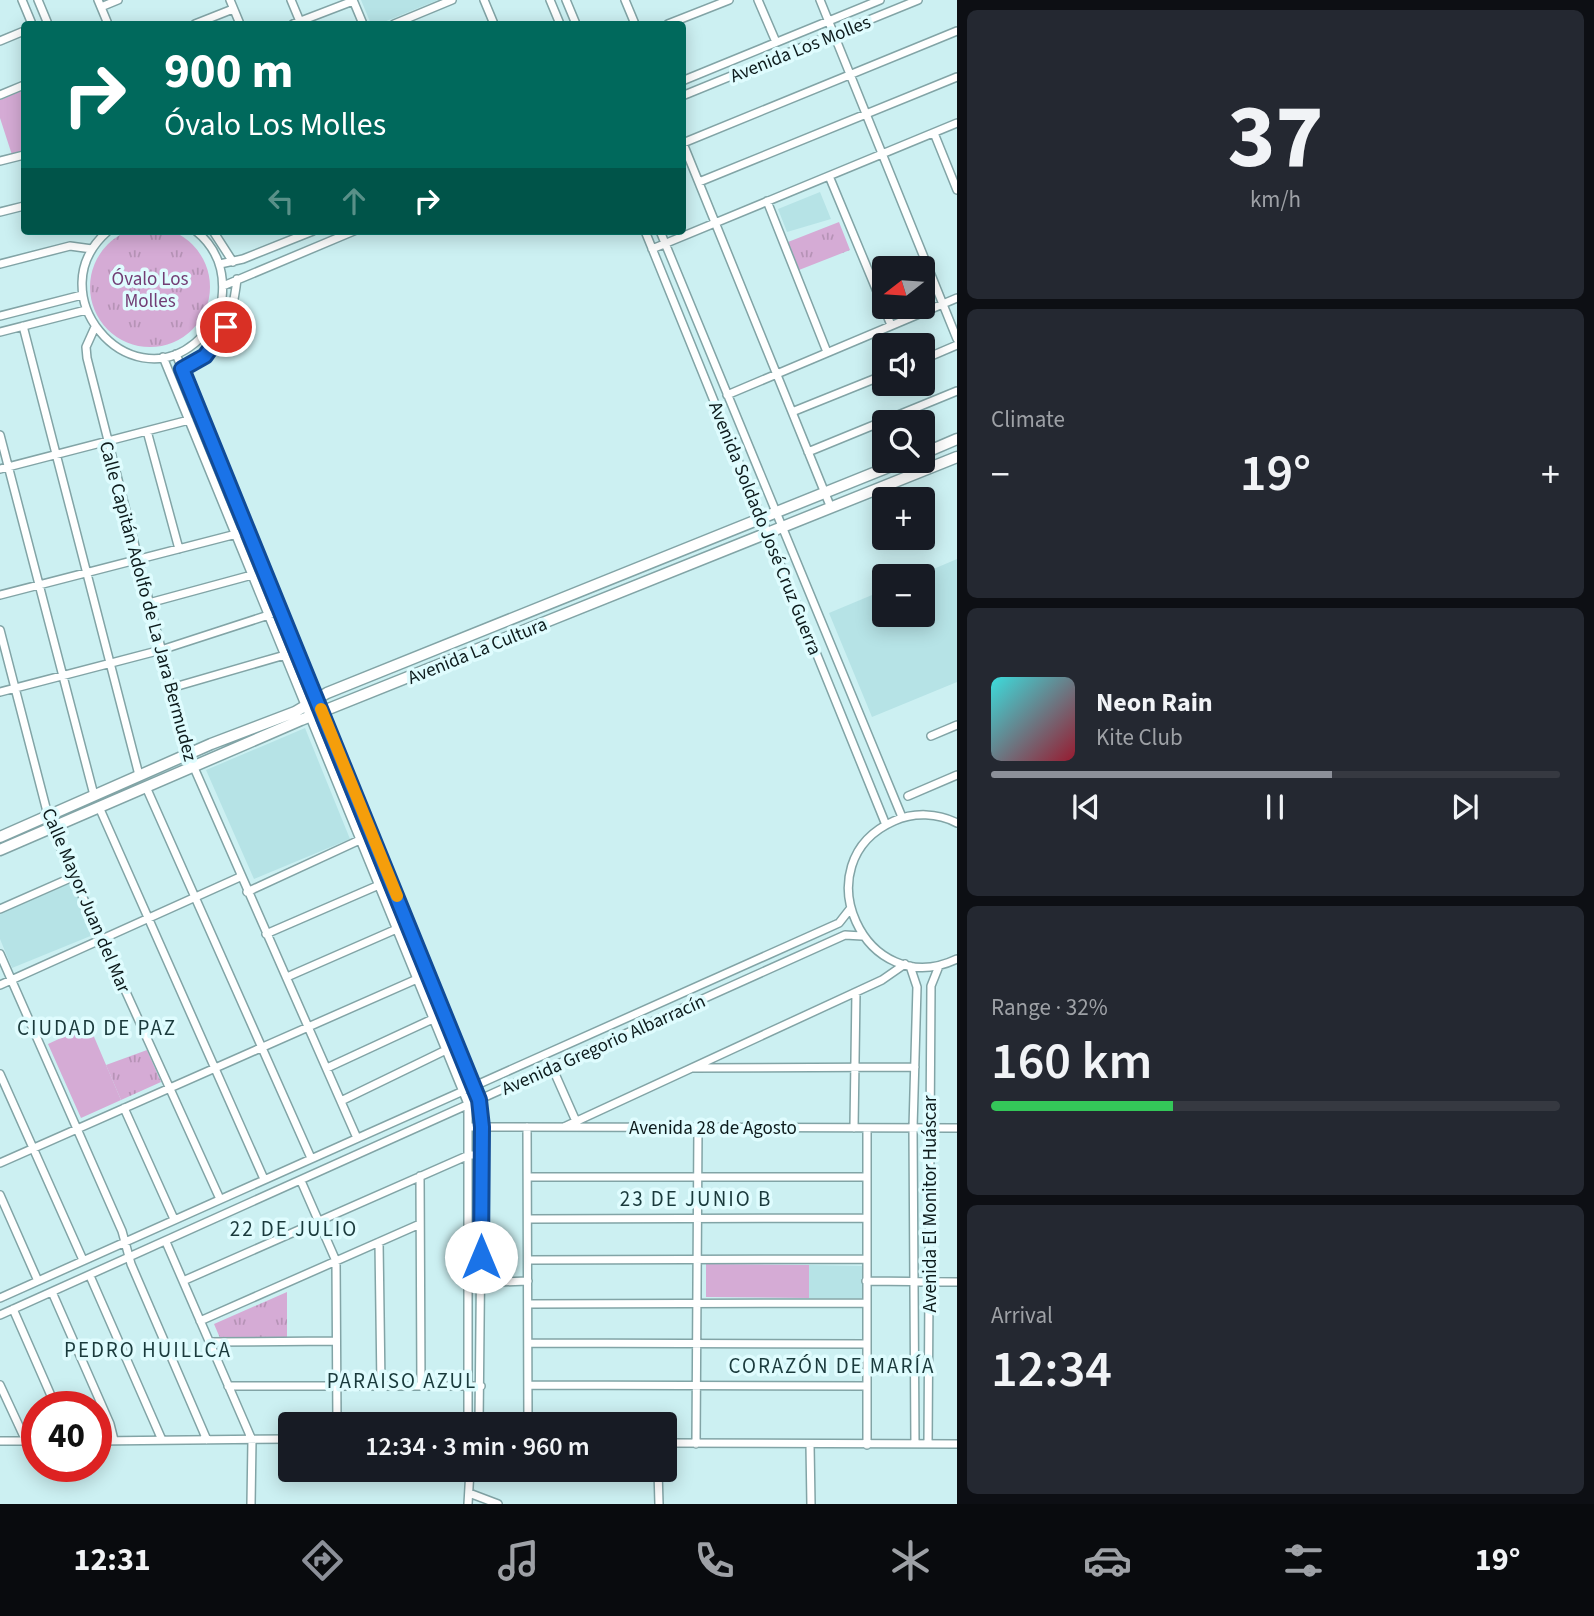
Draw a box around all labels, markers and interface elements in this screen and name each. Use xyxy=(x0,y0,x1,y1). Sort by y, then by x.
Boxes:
street label: Avenida Los Molles xyxy=(726,9,875,90)
text: 900 m xyxy=(164,37,293,107)
icon: right xyxy=(49,49,140,140)
text: 37 xyxy=(1227,73,1324,202)
text: Óvalo Los Molles xyxy=(164,102,386,148)
icon: left xyxy=(262,182,300,220)
icon: ahead xyxy=(335,182,373,220)
icon: right xyxy=(408,182,446,220)
text: km/h xyxy=(1250,183,1301,216)
north arrow xyxy=(872,256,934,318)
map controls xyxy=(872,256,935,627)
park label: Óvalo Los Molles xyxy=(112,266,188,315)
pin xyxy=(196,297,256,357)
icon: arrive xyxy=(207,308,245,346)
button: sound xyxy=(872,333,935,396)
street label: Avenida Soldado José Cruz Guerra xyxy=(701,398,828,659)
text: Climate xyxy=(991,403,1065,436)
button: search xyxy=(872,410,935,473)
text: 19° xyxy=(1240,437,1311,511)
street label: Calle Capitán Adolfo de La Jara Bermudez xyxy=(92,438,203,764)
text: − xyxy=(991,448,1010,502)
text: + xyxy=(1541,448,1560,502)
button: + xyxy=(872,487,935,550)
button: − xyxy=(872,564,935,627)
street label: Avenida La Cultura xyxy=(404,611,551,692)
text: Neon Rain xyxy=(1096,684,1213,721)
text: Kite Club xyxy=(1096,721,1183,754)
icon: previous xyxy=(1067,788,1105,826)
icon: pause xyxy=(1256,788,1294,826)
icon: next xyxy=(1446,788,1484,826)
street label: Calle Mayor Juan del Mar xyxy=(35,804,137,997)
street label: Avenida Gregorio Albarracín xyxy=(497,988,710,1103)
text: Range · 32% xyxy=(991,991,1108,1024)
district label: CIUDAD DE PAZ xyxy=(17,1013,177,1043)
text: 160 km xyxy=(991,1025,1152,1099)
street label: Avenida El Monitor Huáscar xyxy=(917,1095,944,1313)
street label: Avenida 28 de Agosto xyxy=(629,1115,797,1142)
district label: 23 DE JUNIO B xyxy=(620,1184,772,1214)
district label: 22 DE JULIO xyxy=(230,1214,358,1244)
position arrow xyxy=(444,1220,518,1294)
text: Arrival xyxy=(991,1299,1053,1332)
text: 12:34 xyxy=(991,1333,1112,1407)
district label: PEDRO HUILLCA xyxy=(64,1335,232,1365)
district label: CORAZÓN DE MARÍA xyxy=(729,1351,935,1381)
district label: PARAISO AZUL xyxy=(327,1366,477,1396)
speed limit sign: 40 xyxy=(21,1391,112,1482)
text: 12:34 · 3 min · 960 m xyxy=(365,1428,590,1465)
icon: directions xyxy=(298,1536,347,1585)
icon: music xyxy=(494,1536,543,1585)
icon: phone xyxy=(690,1536,739,1585)
icon: climate xyxy=(886,1536,935,1585)
icon: car xyxy=(1083,1536,1132,1585)
icon: filters xyxy=(1279,1536,1328,1585)
text: 12:31 xyxy=(74,1537,151,1583)
text: 19° xyxy=(1475,1537,1520,1583)

